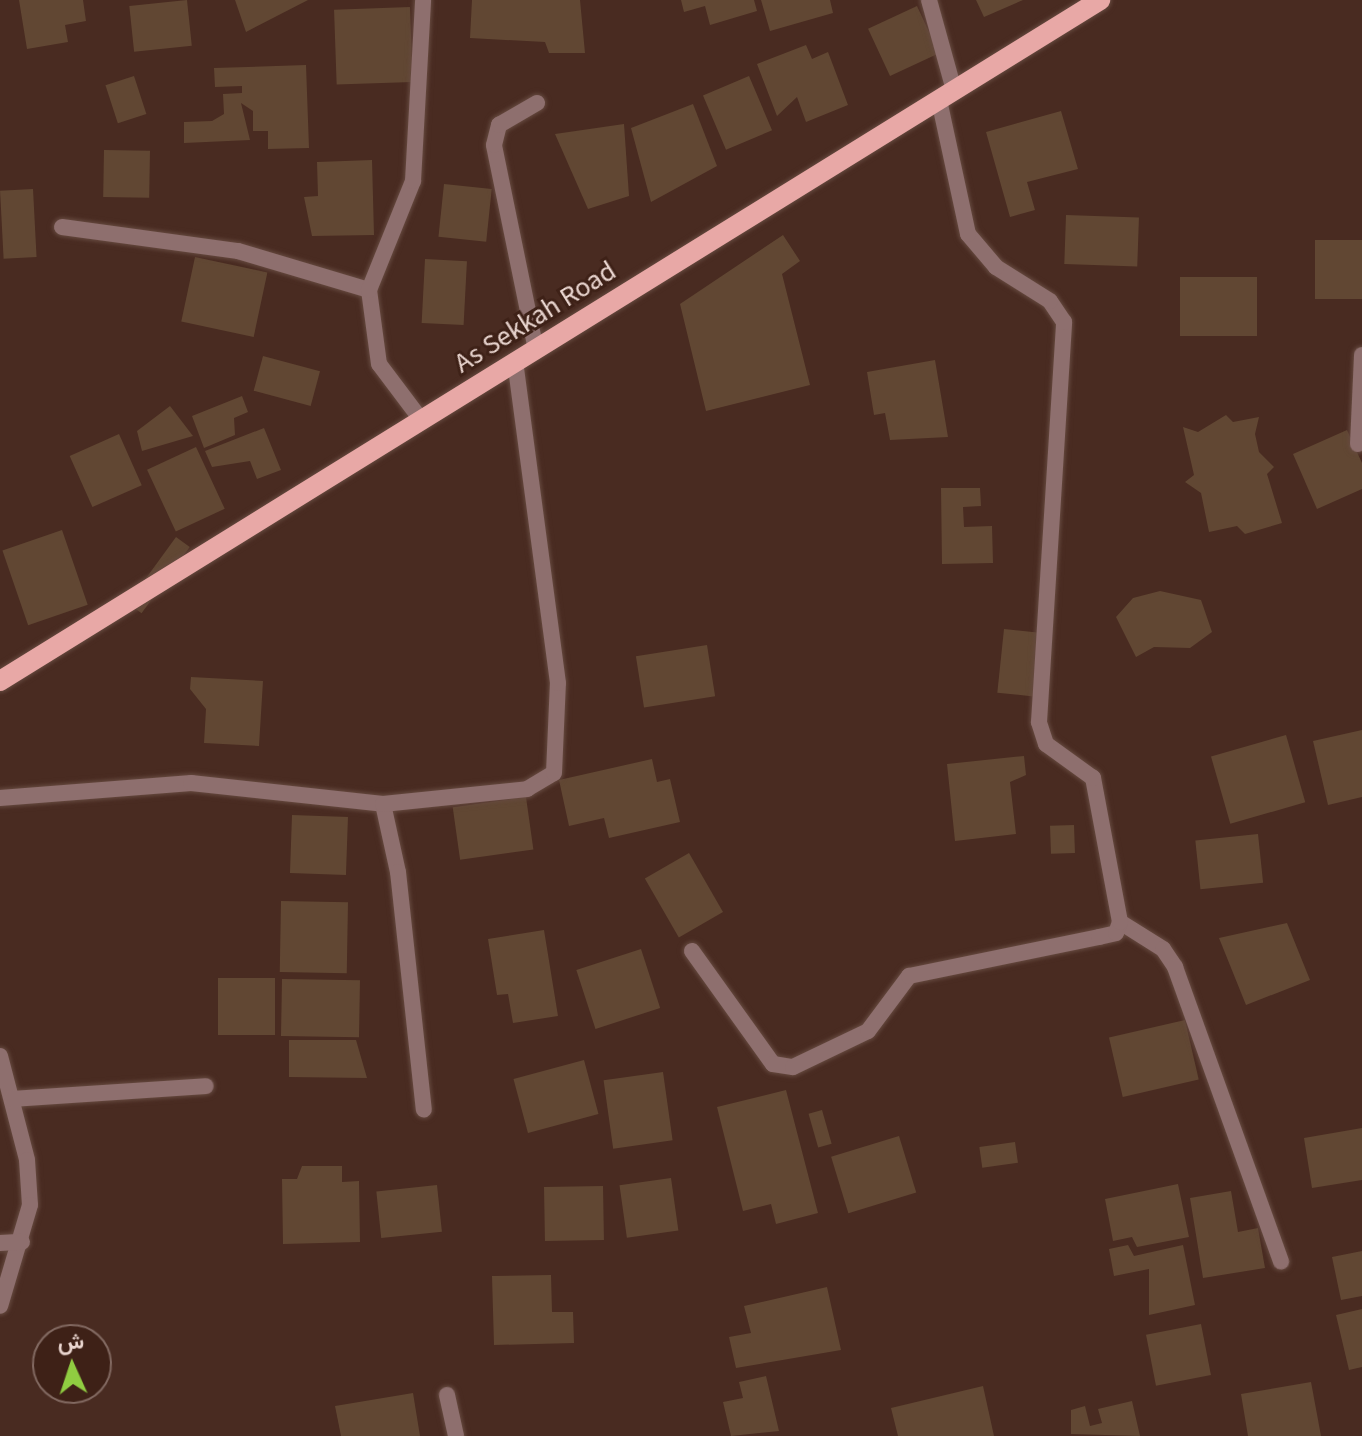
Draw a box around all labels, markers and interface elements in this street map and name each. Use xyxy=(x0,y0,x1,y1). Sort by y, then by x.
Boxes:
street label: As Sekkah Road xyxy=(448,254,622,380)
north arrow xyxy=(32,1324,112,1404)
text: ش xyxy=(57,1325,85,1359)

